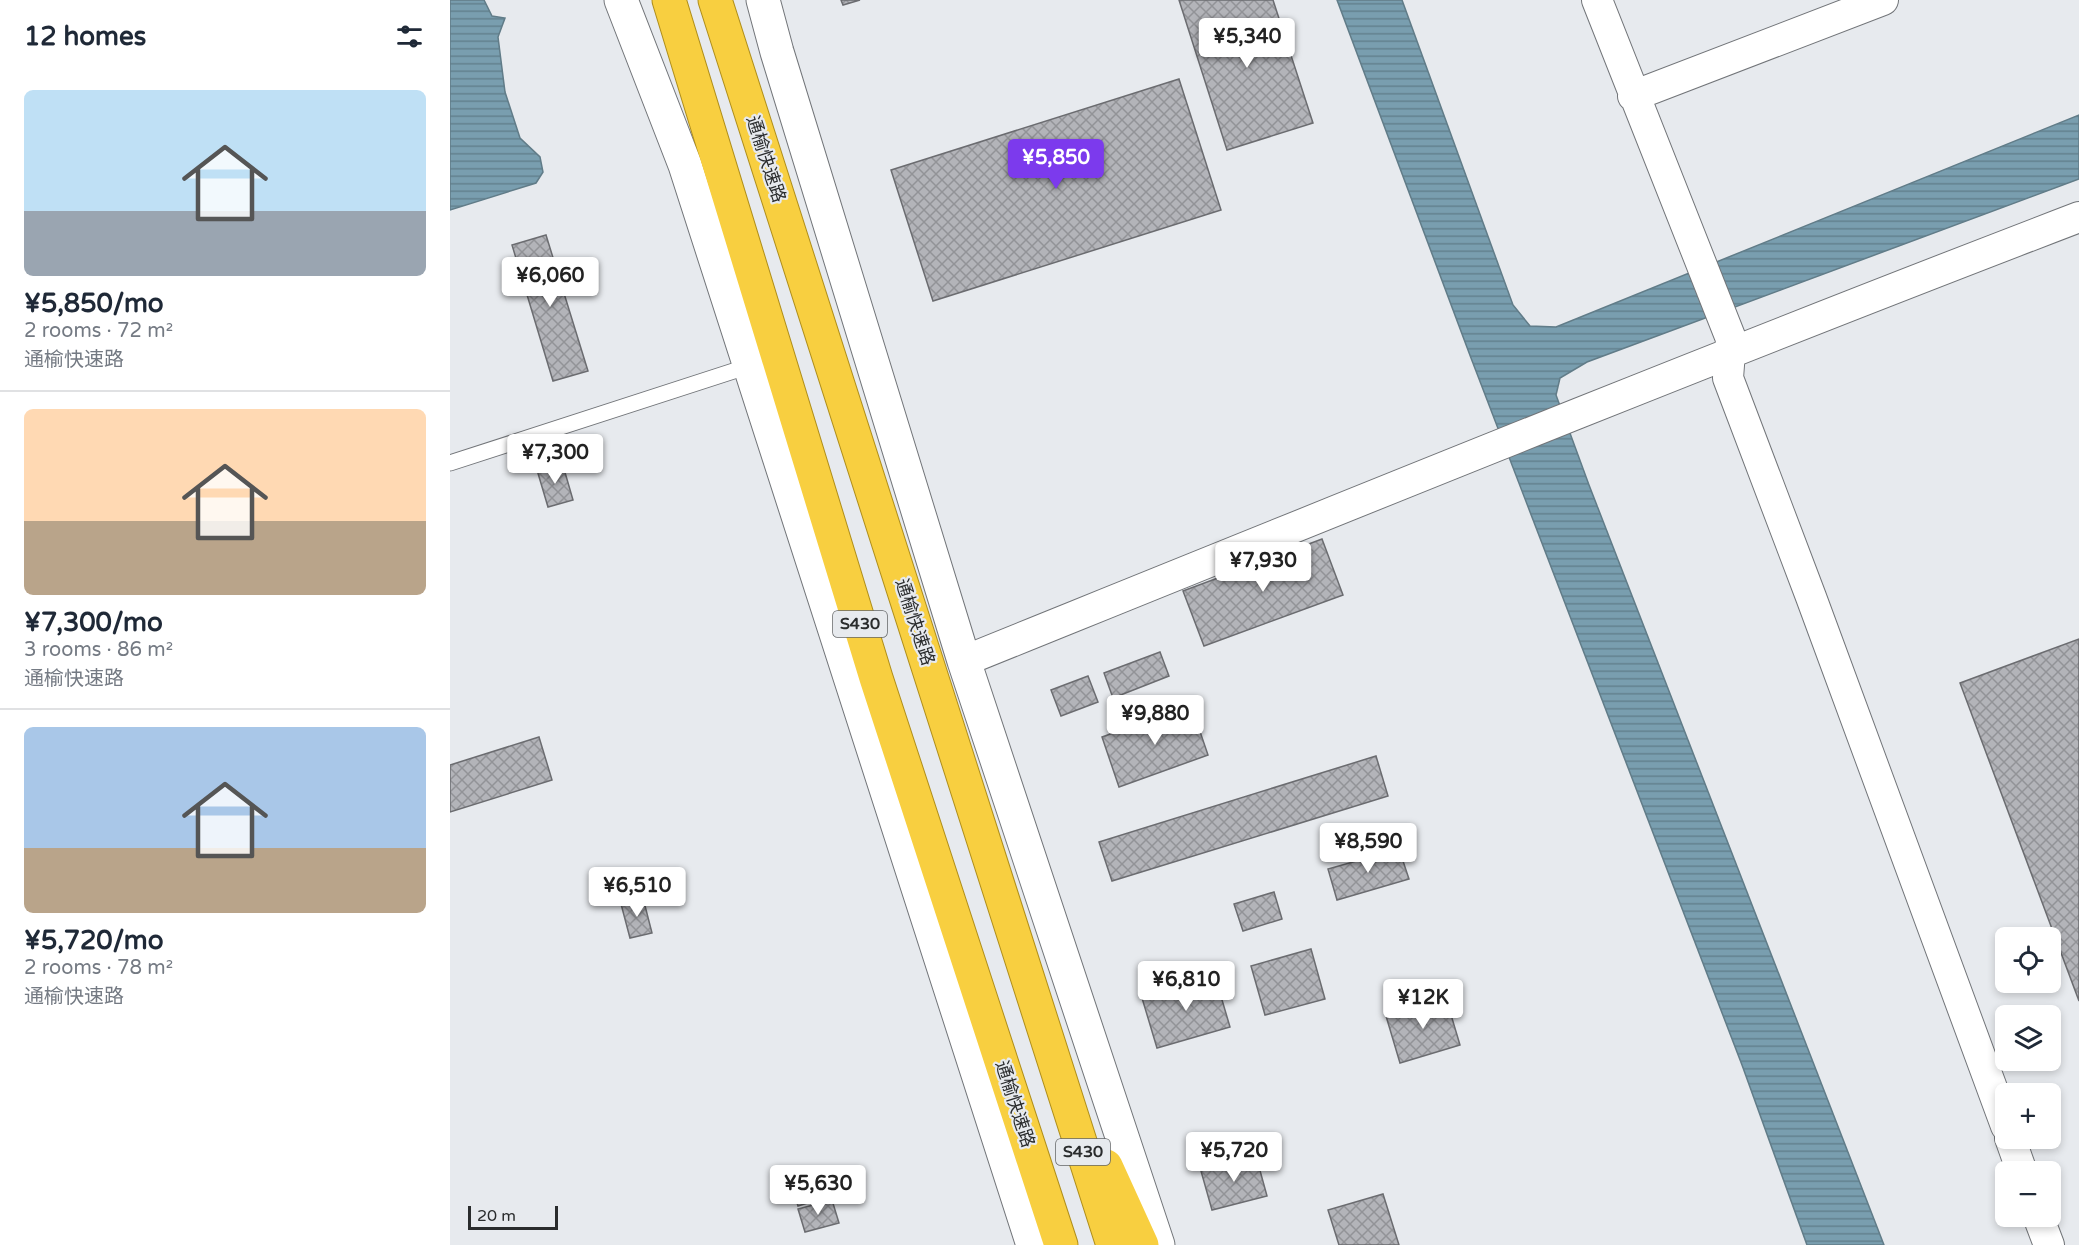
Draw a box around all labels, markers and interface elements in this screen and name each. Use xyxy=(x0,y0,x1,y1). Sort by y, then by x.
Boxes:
pin: ¥5,340 xyxy=(1198,18,1296,69)
icon: filters xyxy=(393,20,426,53)
text: 12 homes xyxy=(24,21,146,52)
text: ¥5,340 xyxy=(1213,25,1281,49)
street label: 通榆快速路 xyxy=(742,113,790,205)
icon: home xyxy=(171,129,279,237)
pin: ¥5,850 xyxy=(1007,139,1105,190)
text: ¥5,850 xyxy=(1022,146,1090,170)
pin: ¥6,060 xyxy=(501,257,599,308)
text: ¥6,060 xyxy=(516,264,584,288)
text: ¥5,850/mo xyxy=(24,288,164,319)
text: 2 rooms · 72 m² xyxy=(24,319,173,343)
text: 通榆快速路 xyxy=(24,348,124,372)
pin: ¥7,300 xyxy=(506,434,604,485)
text: ¥7,300 xyxy=(521,441,589,465)
icon: home xyxy=(171,448,279,556)
pin: ¥7,930 xyxy=(1214,542,1312,593)
text: ¥7,930 xyxy=(1229,549,1297,573)
street label: 通榆快速路 xyxy=(891,576,939,668)
text: ¥7,300/mo xyxy=(24,607,163,638)
road number: S430 xyxy=(833,611,887,637)
text: 3 rooms · 86 m² xyxy=(24,638,173,662)
text: 通榆快速路 xyxy=(24,667,124,691)
pin: ¥9,880 xyxy=(1106,695,1204,746)
text: ¥9,880 xyxy=(1121,702,1189,726)
icon: home xyxy=(171,766,279,874)
pin: ¥8,590 xyxy=(1319,823,1417,874)
text: ¥8,590 xyxy=(1334,830,1402,854)
pin: ¥6,510 xyxy=(588,867,686,918)
text: ¥6,510 xyxy=(603,874,671,898)
text: ¥5,720/mo xyxy=(24,925,163,956)
map controls xyxy=(1995,927,2061,1227)
button: locate xyxy=(1995,927,2061,993)
text: 2 rooms · 78 m² xyxy=(24,956,173,980)
pin: ¥6,810 xyxy=(1137,961,1235,1012)
text: ¥6,810 xyxy=(1152,968,1220,992)
pin: ¥12K xyxy=(1387,979,1459,1030)
text: 通榆快速路 xyxy=(24,985,124,1009)
text: ¥12K xyxy=(1397,986,1449,1010)
button: layers xyxy=(1995,1005,2061,1071)
street label: 通榆快速路 xyxy=(991,1058,1039,1150)
button: + xyxy=(1995,1083,2061,1149)
pin: ¥5,720 xyxy=(1185,1132,1283,1183)
road number: S430 xyxy=(1056,1139,1110,1165)
text: ¥5,720 xyxy=(1200,1139,1268,1163)
button: − xyxy=(1995,1161,2061,1227)
pin: ¥5,630 xyxy=(769,1165,867,1216)
text: ¥5,630 xyxy=(784,1172,852,1196)
scale bar xyxy=(468,1203,558,1230)
text: 20 m xyxy=(477,1206,516,1226)

